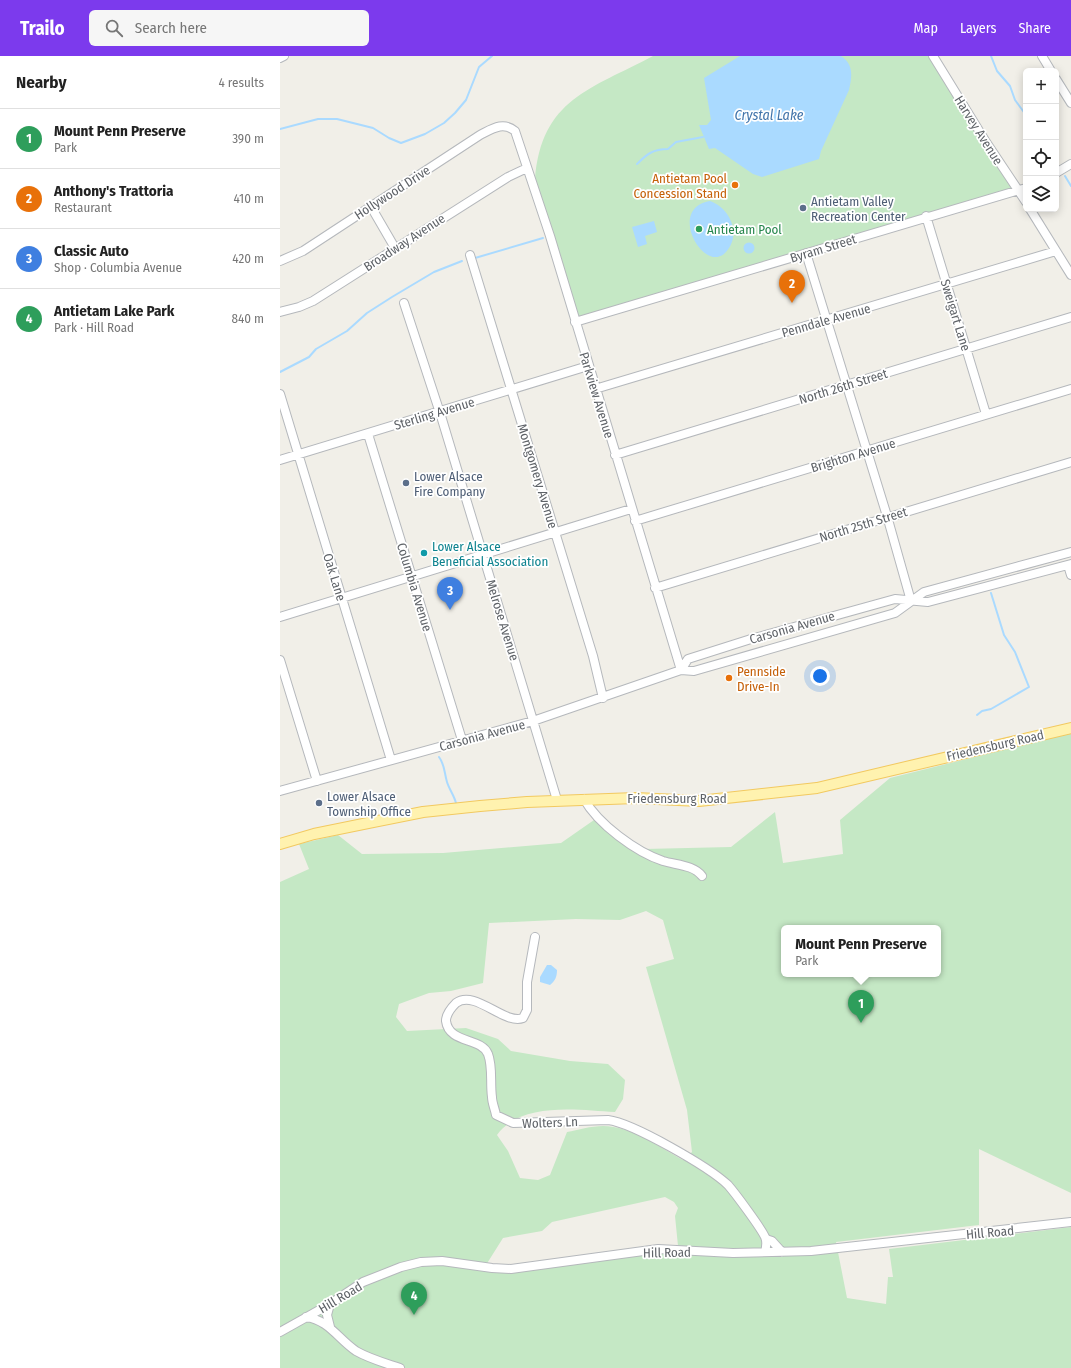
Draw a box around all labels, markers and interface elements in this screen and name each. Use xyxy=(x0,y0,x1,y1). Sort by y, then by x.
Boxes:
search box xyxy=(89,10,369,46)
text: Trailo xyxy=(20,17,65,40)
icon: search xyxy=(103,17,125,39)
text: Search here xyxy=(135,19,207,37)
text: Map xyxy=(914,20,938,37)
text: Layers xyxy=(960,20,996,37)
text: Share xyxy=(1018,20,1051,37)
map controls xyxy=(1023,68,1059,212)
button: + xyxy=(1023,68,1059,104)
text: Nearby xyxy=(16,72,67,93)
text: 4 results xyxy=(218,75,264,90)
street label: Harvey Avenue xyxy=(951,93,1006,168)
button: − xyxy=(1023,104,1059,140)
water label: Crystal Lake xyxy=(735,107,804,124)
text: Mount Penn Preserve xyxy=(54,122,186,140)
text: 1 xyxy=(26,131,32,146)
text: 390 m xyxy=(232,131,264,146)
text: Park xyxy=(54,140,77,155)
button: locate xyxy=(1023,140,1059,176)
street label: Hollywood Drive xyxy=(352,162,433,222)
place label: Antietam Pool Concession Stand xyxy=(633,171,728,201)
button: layers xyxy=(1023,176,1059,212)
marker: Antietam Pool Concession Stand xyxy=(730,180,740,190)
text: Anthony's Trattoria xyxy=(54,182,174,200)
text: 2 xyxy=(26,191,32,206)
text: 410 m xyxy=(234,191,264,206)
place label: Antietam Valley Recreation Center xyxy=(811,194,906,224)
text: Restaurant xyxy=(54,200,112,215)
marker: Antietam Valley Recreation Center xyxy=(798,203,808,213)
street label: Broadway Avenue xyxy=(361,211,448,274)
place label: Antietam Pool xyxy=(707,222,782,237)
marker: Antietam Pool xyxy=(694,224,704,234)
street label: Byram Street xyxy=(788,231,859,266)
text: Classic Auto xyxy=(54,242,129,260)
text: 3 xyxy=(26,251,32,266)
text: 420 m xyxy=(232,251,264,266)
text: Shop · Columbia Avenue xyxy=(54,260,182,275)
pin: 2 xyxy=(779,270,805,303)
street label: Sweigart Lane xyxy=(938,278,974,353)
street label: Penndale Avenue xyxy=(780,301,872,340)
text: Antietam Lake Park xyxy=(54,302,174,320)
text: 4 xyxy=(26,311,32,326)
text: 840 m xyxy=(231,311,264,326)
text: Park · Hill Road xyxy=(54,320,134,335)
street label: Parkview Avenue xyxy=(576,350,617,440)
street label: North 26th Street xyxy=(797,366,890,407)
street label: Sterling Avenue xyxy=(392,394,476,433)
street label: Montgomery Avenue xyxy=(514,422,561,530)
street label: Brighton Avenue xyxy=(809,435,897,475)
place label: Lower Alsace Fire Company xyxy=(414,469,485,499)
marker: Lower Alsace Fire Company xyxy=(401,478,411,488)
street label: North 25th Street xyxy=(817,504,910,545)
place label: Lower Alsace Beneficial Association xyxy=(432,539,548,569)
street label: Columbia Avenue xyxy=(394,541,435,633)
marker: Lower Alsace Beneficial Association xyxy=(419,548,429,558)
street label: Oak Lane xyxy=(320,552,349,603)
pin: 3 xyxy=(437,577,463,610)
street label: Melrose Avenue xyxy=(483,578,522,663)
street label: Carsonia Avenue xyxy=(748,608,837,647)
place label: Pennside Drive-In xyxy=(737,664,786,694)
your location xyxy=(810,666,830,686)
marker: Pennside Drive-In xyxy=(724,673,734,683)
street label: Carsonia Avenue xyxy=(438,717,527,754)
street label: Friedensburg Road xyxy=(945,727,1045,764)
place label: Lower Alsace Township Office xyxy=(327,789,411,819)
street label: Friedensburg Road xyxy=(627,791,727,806)
marker: Lower Alsace Township Office xyxy=(314,798,324,808)
popup xyxy=(781,925,941,977)
text: Mount Penn Preserve xyxy=(795,935,927,953)
text: Park xyxy=(795,953,818,968)
pin: 1 xyxy=(848,990,874,1023)
street label: Wolters Ln xyxy=(522,1114,578,1131)
street label: Hill Road xyxy=(965,1223,1015,1242)
street label: Hill Road xyxy=(643,1245,691,1260)
street label: Hill Road xyxy=(316,1279,365,1316)
pin: 4 xyxy=(401,1282,427,1315)

